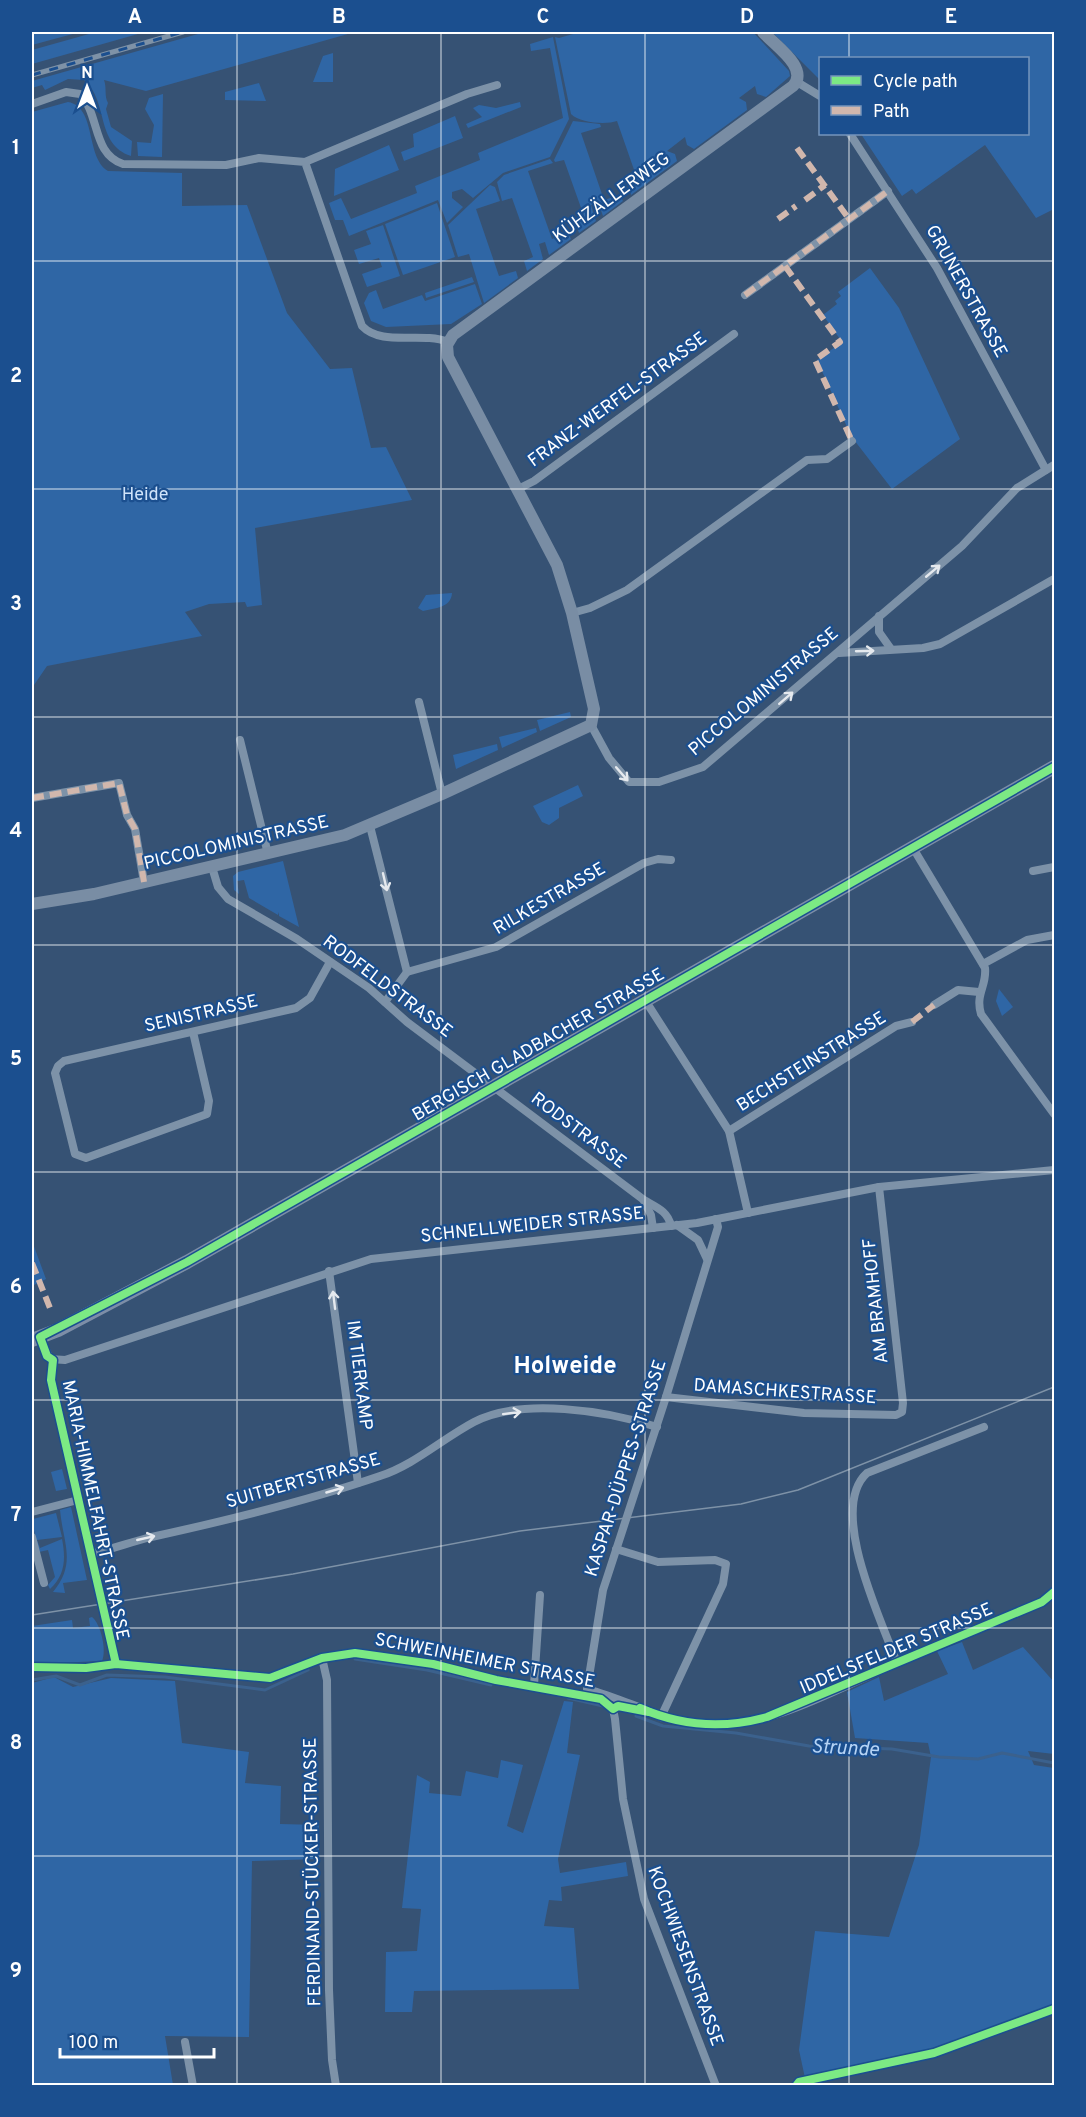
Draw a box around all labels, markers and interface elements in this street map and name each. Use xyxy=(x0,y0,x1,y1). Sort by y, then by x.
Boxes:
text: A xyxy=(128,5,142,31)
text: B xyxy=(332,5,346,31)
text: C xyxy=(537,5,549,31)
text: D xyxy=(740,5,754,31)
text: E xyxy=(945,5,957,31)
north arrow xyxy=(57,57,117,117)
legend xyxy=(819,57,1029,135)
text: N xyxy=(81,64,93,84)
text: Cycle path xyxy=(873,71,958,94)
text: Path xyxy=(873,101,910,124)
text: 1 xyxy=(12,136,20,162)
street label: KÜHZÄLLERWEG xyxy=(547,146,675,249)
street label: GRUNERSTRASSE xyxy=(920,221,1012,362)
street label: FRANZ-WERFEL-STRASSE xyxy=(524,327,712,473)
text: 2 xyxy=(10,364,22,390)
park label: Heide xyxy=(122,484,168,507)
one-way arrow xyxy=(925,564,940,578)
text: 3 xyxy=(10,592,22,618)
street label: PICCOLOMINISTRASSE xyxy=(684,623,844,762)
one-way arrow xyxy=(854,645,874,656)
one-way arrow xyxy=(778,692,794,705)
one-way arrow xyxy=(615,766,629,781)
street label: PICCOLOMINISTRASSE xyxy=(142,811,331,876)
text: 4 xyxy=(10,819,22,845)
street label: RILKESTRASSE xyxy=(489,858,610,941)
one-way arrow xyxy=(380,873,392,892)
street label: RODFELDSTRASSE xyxy=(318,931,457,1044)
street label: BERGISCH GLADBACHER STRASSE xyxy=(408,963,669,1127)
street label: SENISTRASSE xyxy=(142,990,260,1039)
street label: BECHSTEINSTRASSE xyxy=(733,1007,891,1118)
text: 5 xyxy=(10,1047,22,1073)
street label: RODSTRASSE xyxy=(526,1088,630,1175)
street label: SCHNELLWEIDER STRASSE xyxy=(419,1202,645,1249)
street label: AM BRAMHOFF xyxy=(858,1237,895,1365)
text: 6 xyxy=(10,1275,22,1301)
one-way arrow xyxy=(328,1291,339,1311)
street label: IM TIERKAMP xyxy=(340,1319,377,1431)
district label: Holweide xyxy=(513,1352,617,1382)
street label: KASPAR-DÜPPES-STRASSE xyxy=(579,1356,672,1580)
street label: DAMASCHKESTRASSE xyxy=(693,1375,877,1410)
street label: MARIA-HIMMELFAHRT-STRASSE xyxy=(56,1378,133,1643)
one-way arrow xyxy=(501,1407,521,1418)
street label: SUITBERTSTRASSE xyxy=(224,1448,383,1514)
one-way arrow xyxy=(325,1483,344,1495)
text: 7 xyxy=(11,1503,21,1529)
one-way arrow xyxy=(137,1532,156,1544)
street label: IDDELSFELDER STRASSE xyxy=(797,1598,996,1700)
street label: SCHWEINHEIMER STRASSE xyxy=(373,1629,597,1694)
text: 8 xyxy=(10,1731,22,1757)
water label: Strunde xyxy=(810,1734,880,1764)
street label: FERDINAND-STÜCKER-STRASSE xyxy=(298,1737,327,2007)
street label: KOCHWIESENSTRASSE xyxy=(641,1864,728,2050)
text: 9 xyxy=(10,1959,22,1985)
scale bar xyxy=(60,2021,214,2059)
text: 100 m xyxy=(69,2032,118,2055)

